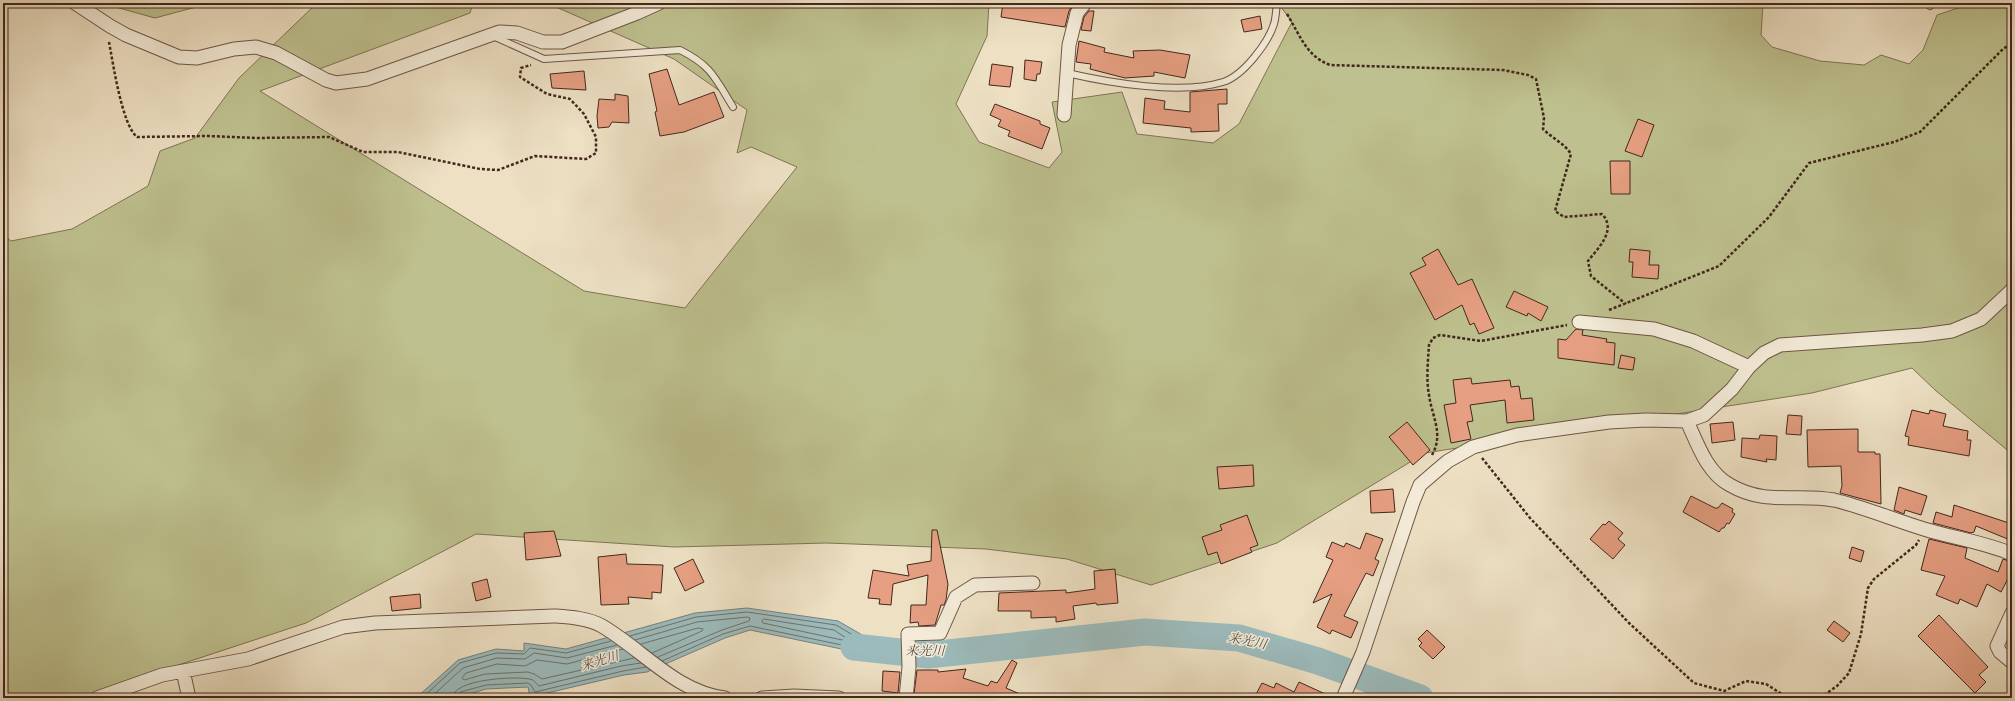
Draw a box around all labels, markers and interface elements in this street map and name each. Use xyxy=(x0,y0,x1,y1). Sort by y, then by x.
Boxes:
water label: 来光川 xyxy=(1226,629,1270,655)
water label: 来光川 xyxy=(905,643,947,661)
water label: 来光川 xyxy=(579,647,623,676)

